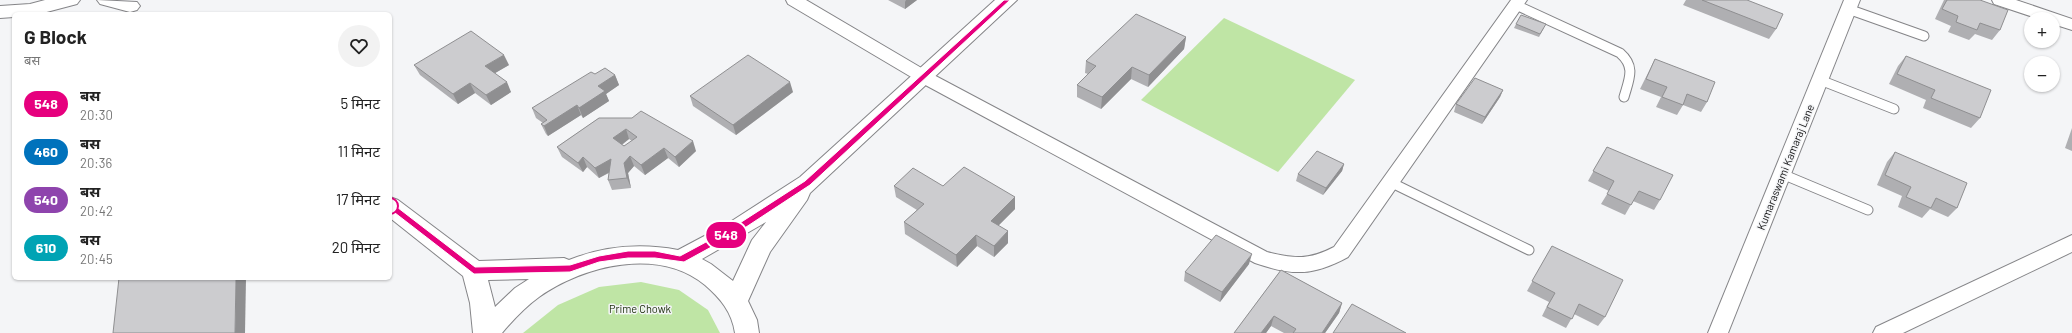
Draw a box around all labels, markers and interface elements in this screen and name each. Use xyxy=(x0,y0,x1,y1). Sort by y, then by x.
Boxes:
map controls xyxy=(2024,12,2060,92)
button: + xyxy=(2024,12,2060,48)
text: G Block xyxy=(24,25,87,48)
button: heart xyxy=(338,25,380,67)
text: बस xyxy=(24,52,40,68)
button: − xyxy=(2024,56,2060,92)
text: बस xyxy=(80,86,100,104)
text: 5 मिनट xyxy=(341,94,380,112)
text: 548 xyxy=(34,95,58,112)
street label: Kumaraswami Kamaraj Lane xyxy=(1754,102,1816,232)
text: 20:30 xyxy=(80,107,113,123)
text: बस xyxy=(80,134,100,152)
text: 11 मिनट xyxy=(338,142,380,160)
text: 460 xyxy=(34,143,58,160)
text: 20:36 xyxy=(80,155,112,171)
text: बस xyxy=(80,182,100,200)
text: 17 मिनट xyxy=(336,190,380,208)
text: 540 xyxy=(34,191,58,208)
unlabelled marker xyxy=(381,197,399,215)
text: 20:42 xyxy=(80,203,113,219)
line badge: 548 xyxy=(703,222,749,248)
text: 548 xyxy=(714,226,738,243)
text: बस xyxy=(80,230,100,248)
text: 20 मिनट xyxy=(332,238,380,256)
text: 610 xyxy=(36,239,56,256)
text: 20:45 xyxy=(80,251,113,267)
park label: Prime Chowk xyxy=(609,302,672,315)

